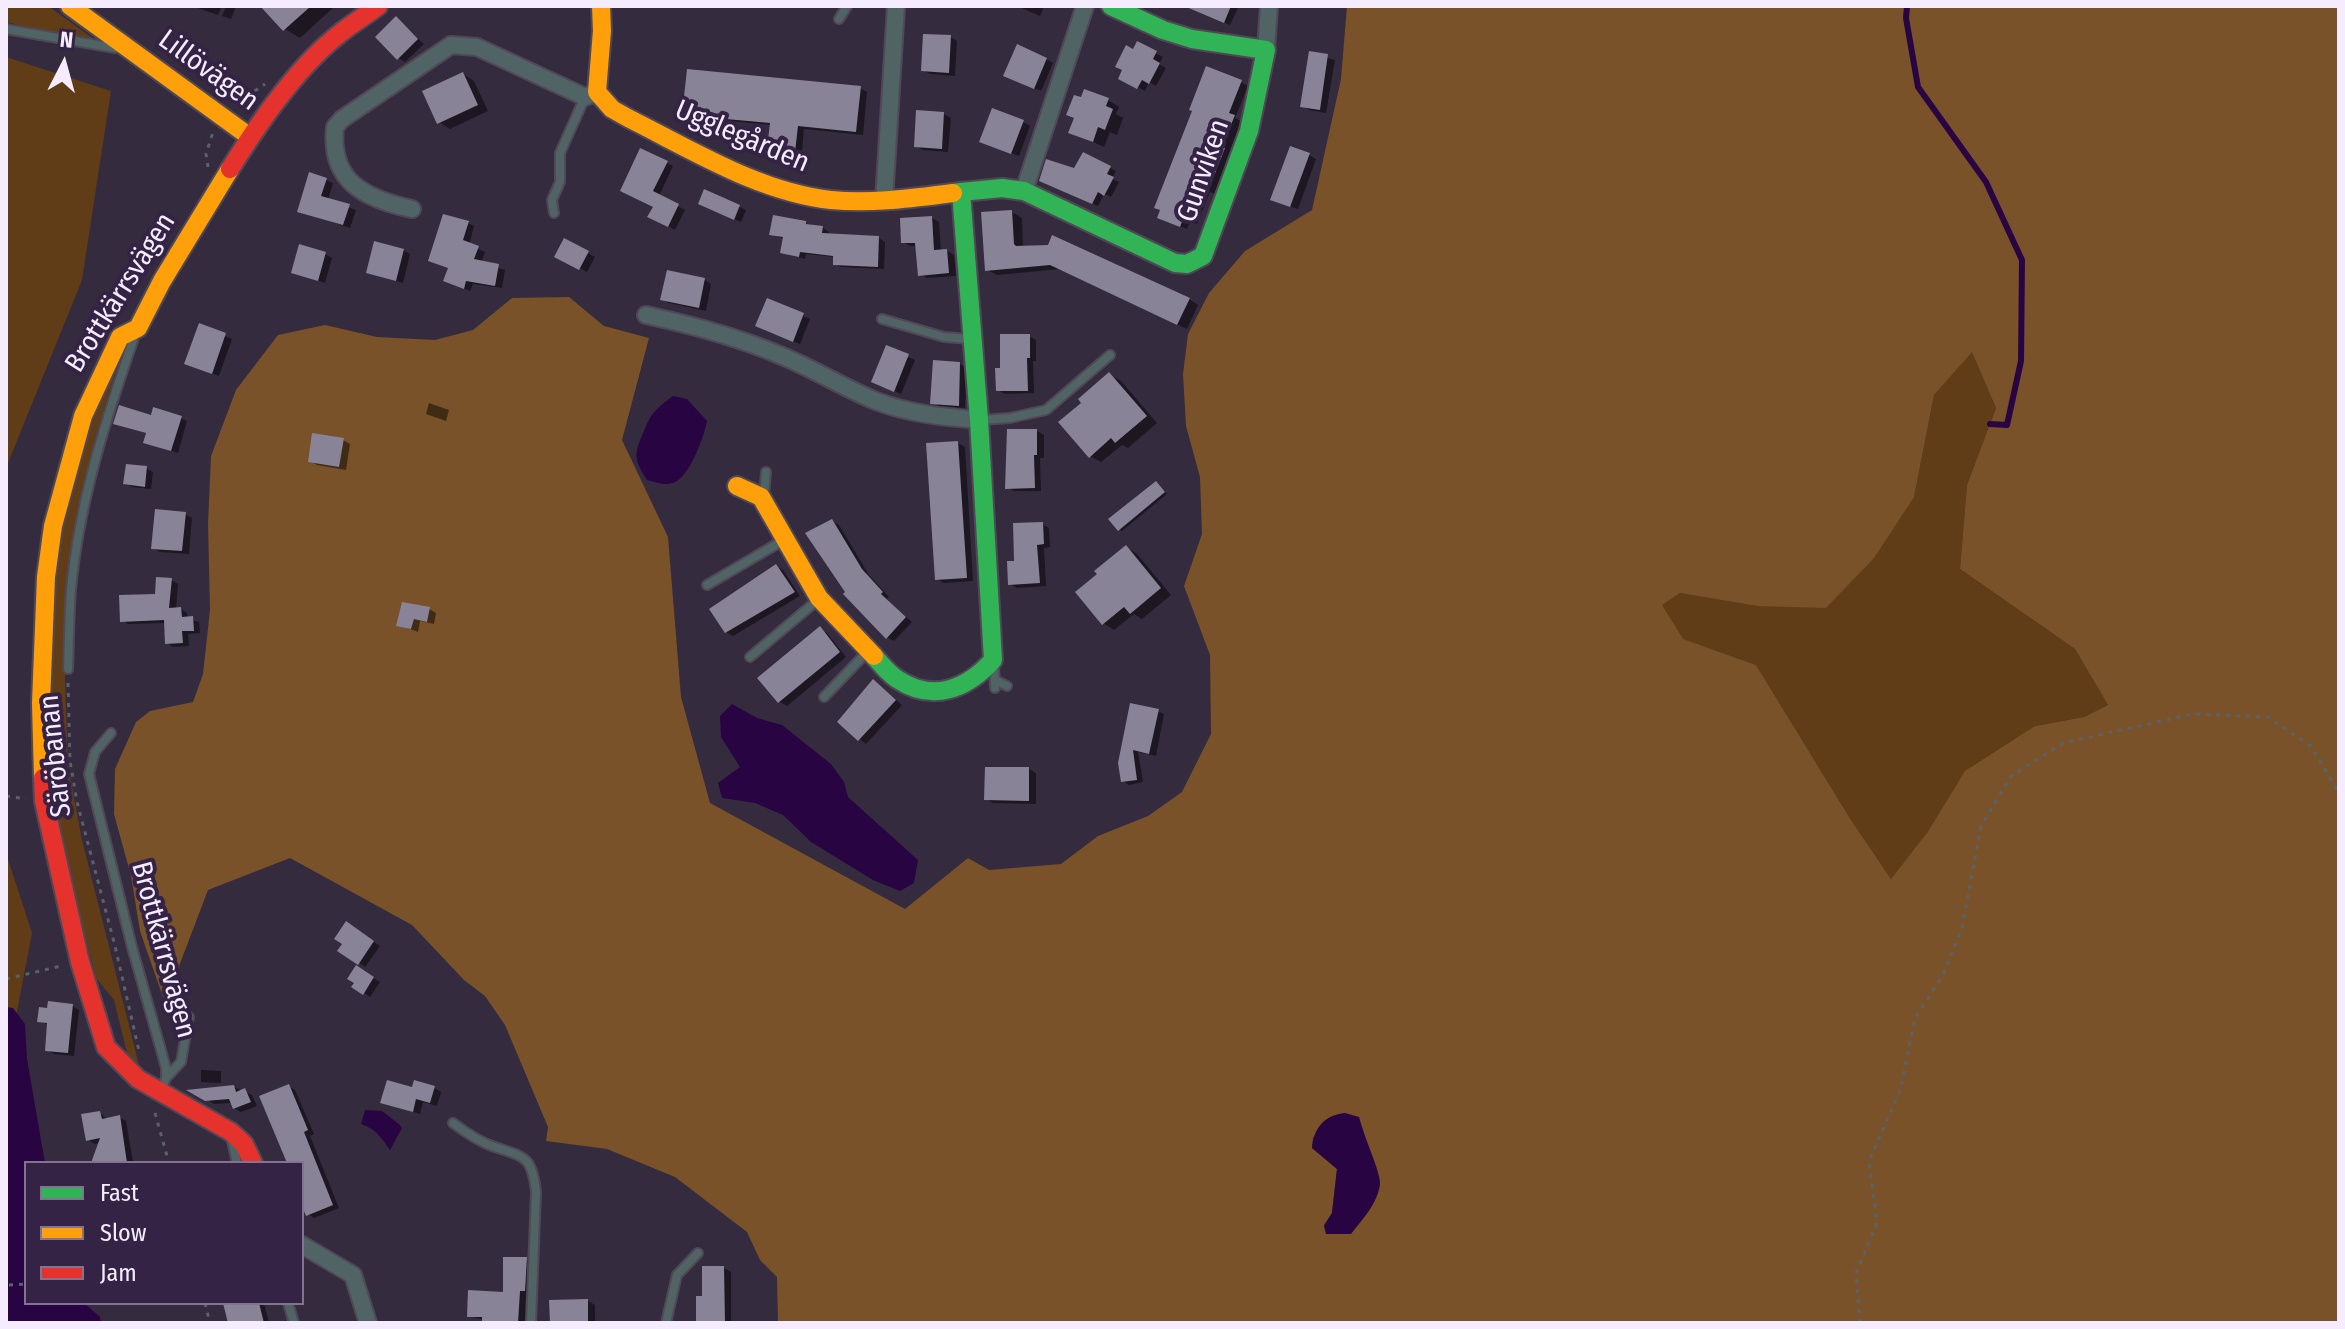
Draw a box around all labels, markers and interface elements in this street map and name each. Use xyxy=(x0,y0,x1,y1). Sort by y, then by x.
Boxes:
street label: Lillövägen xyxy=(151,23,265,119)
north arrow xyxy=(24,24,104,104)
text: N xyxy=(59,26,75,54)
street label: Ugglegården xyxy=(670,94,814,180)
street label: Gunviken xyxy=(1171,115,1237,227)
street label: Brottkärrsvägen xyxy=(59,207,183,379)
street label: Säröbanan xyxy=(33,693,79,819)
street label: Brottkärrsvägen xyxy=(123,858,203,1042)
legend xyxy=(24,1161,304,1305)
text: Fast xyxy=(100,1179,139,1207)
text: Slow xyxy=(100,1219,146,1247)
text: Jam xyxy=(100,1259,137,1287)

